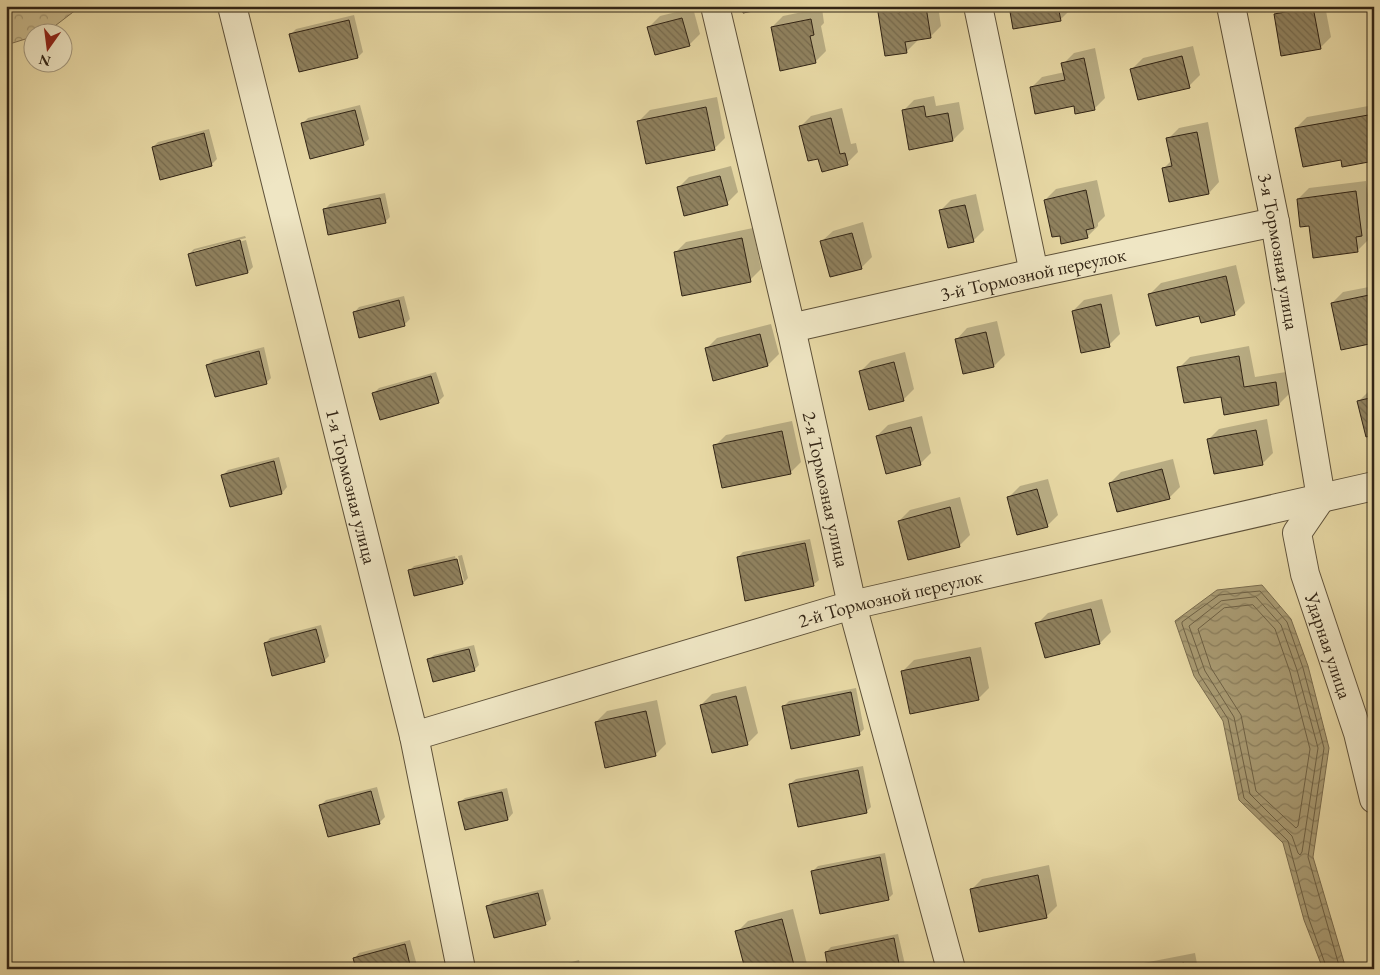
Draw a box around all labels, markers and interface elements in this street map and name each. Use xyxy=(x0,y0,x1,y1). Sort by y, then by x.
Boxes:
north arrow xyxy=(22,22,72,72)
text: N xyxy=(37,50,53,71)
street label: 3-я Тормозная улица xyxy=(1253,171,1305,332)
street label: 3-й Тормозной переулок xyxy=(938,241,1128,306)
street label: 1-я Тормозная улица xyxy=(320,406,383,567)
street label: 2-я Тормозная улица xyxy=(797,409,856,570)
street label: 2-й Тормозной переулок xyxy=(795,563,985,633)
street label: Ударная улица xyxy=(1299,588,1358,702)

